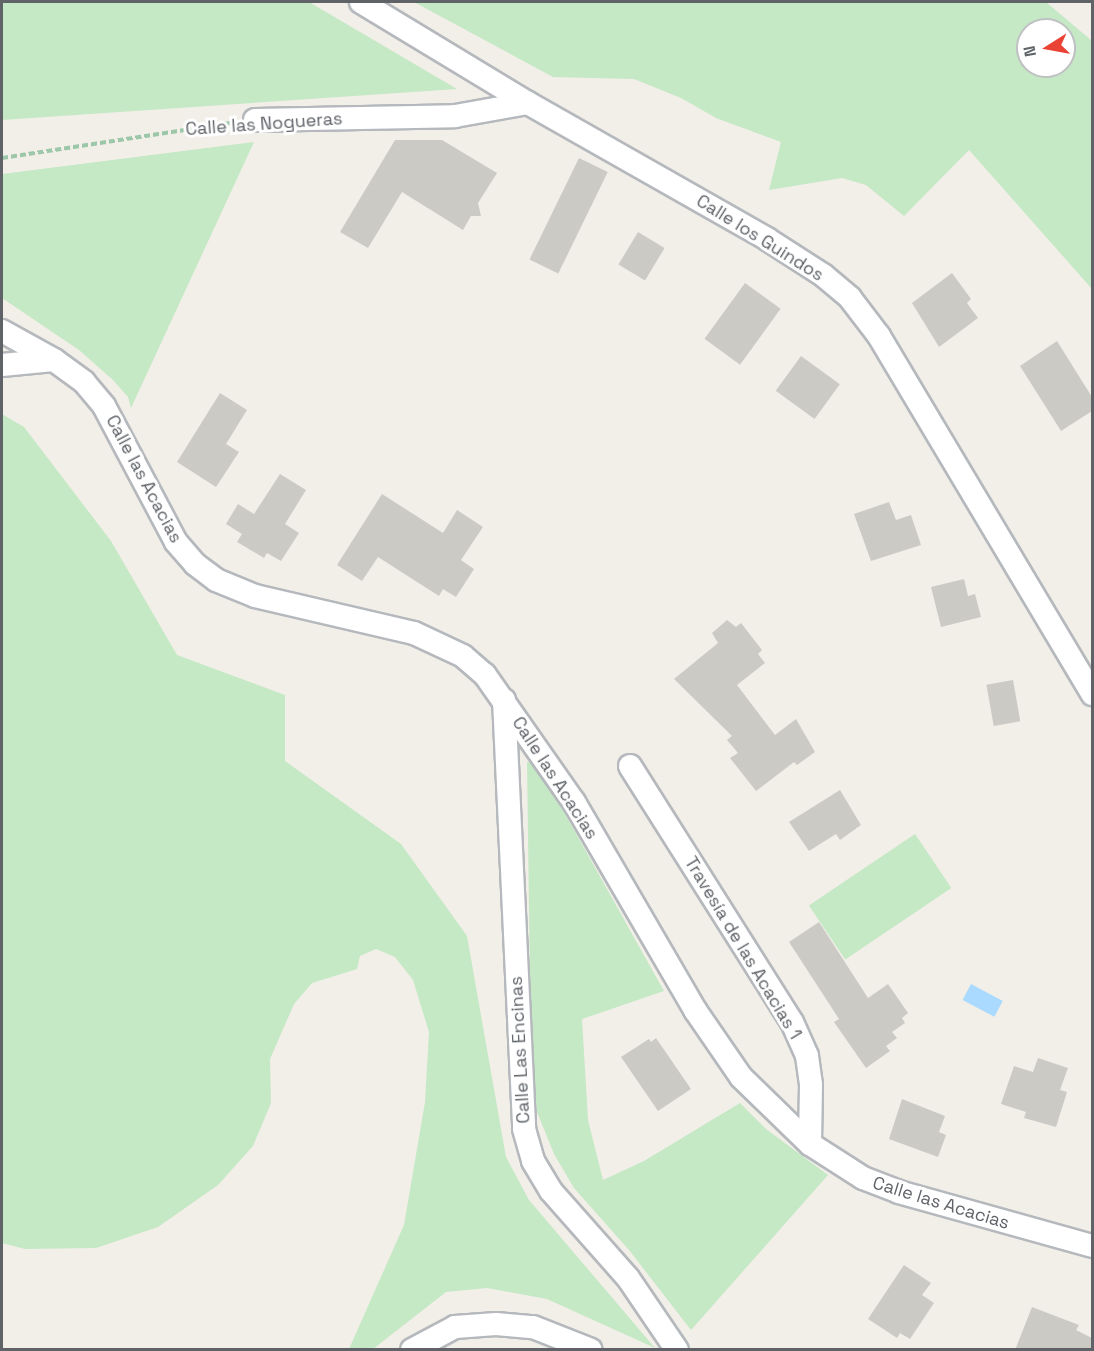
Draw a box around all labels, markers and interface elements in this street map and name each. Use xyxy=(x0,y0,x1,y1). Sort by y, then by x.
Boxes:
north arrow xyxy=(1016,18,1076,78)
text: N xyxy=(1018,44,1041,58)
street label: Calle las Nogueras xyxy=(185,108,343,140)
street label: Calle los Guindos xyxy=(692,190,828,286)
street label: Calle las Acacias xyxy=(101,411,187,547)
street label: Calle las Acacias xyxy=(507,713,603,843)
street label: Travesía de las Acacias 1 xyxy=(680,853,806,1043)
street label: Calle Las Encinas xyxy=(505,976,535,1124)
street label: Calle las Acacias xyxy=(870,1172,1012,1234)

